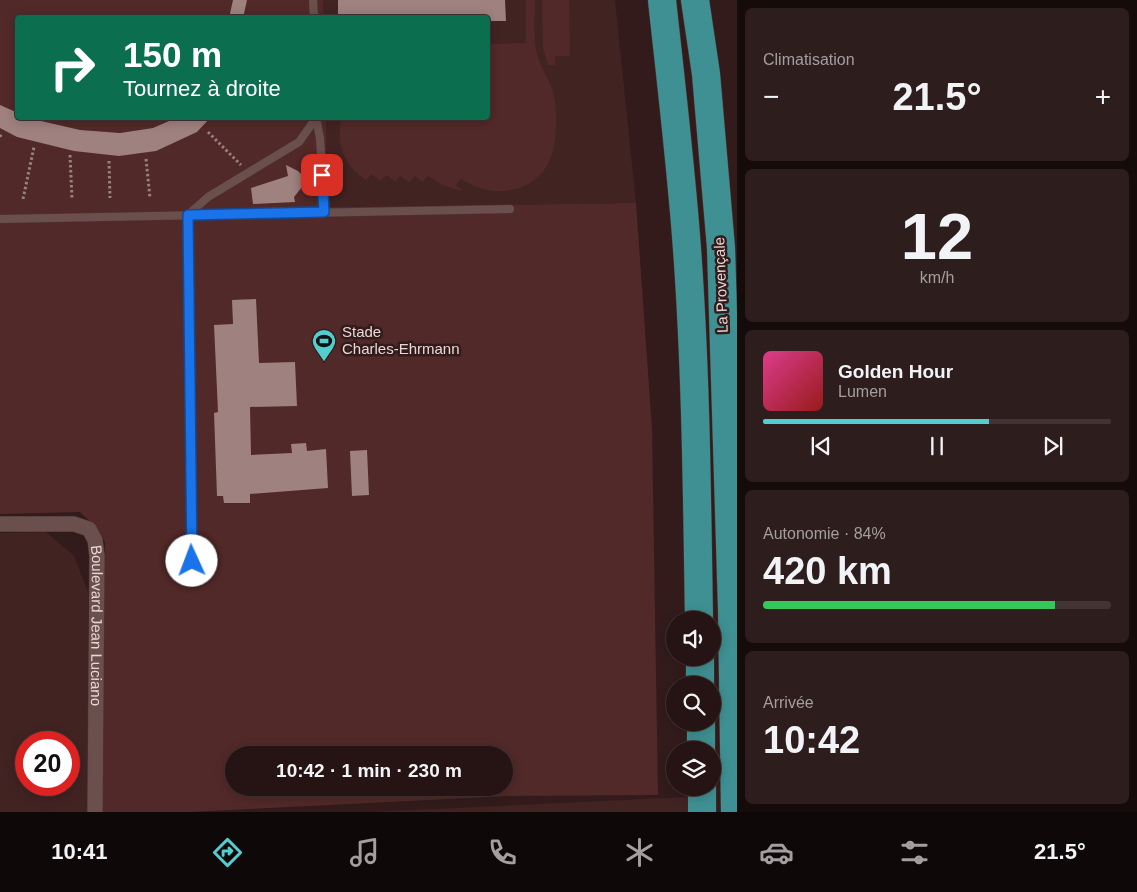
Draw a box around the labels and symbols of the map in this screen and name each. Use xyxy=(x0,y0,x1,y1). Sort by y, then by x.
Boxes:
pin xyxy=(301,154,343,196)
street label: La Provençale xyxy=(710,237,731,333)
place label: Stade Charles-Ehrmann xyxy=(342,323,460,357)
sports icon: Stade Charles-Ehrmann xyxy=(311,328,337,362)
position arrow xyxy=(165,534,217,586)
street label: Boulevard Jean Luciano xyxy=(88,544,106,706)
speed limit sign: 20 xyxy=(15,731,80,796)

